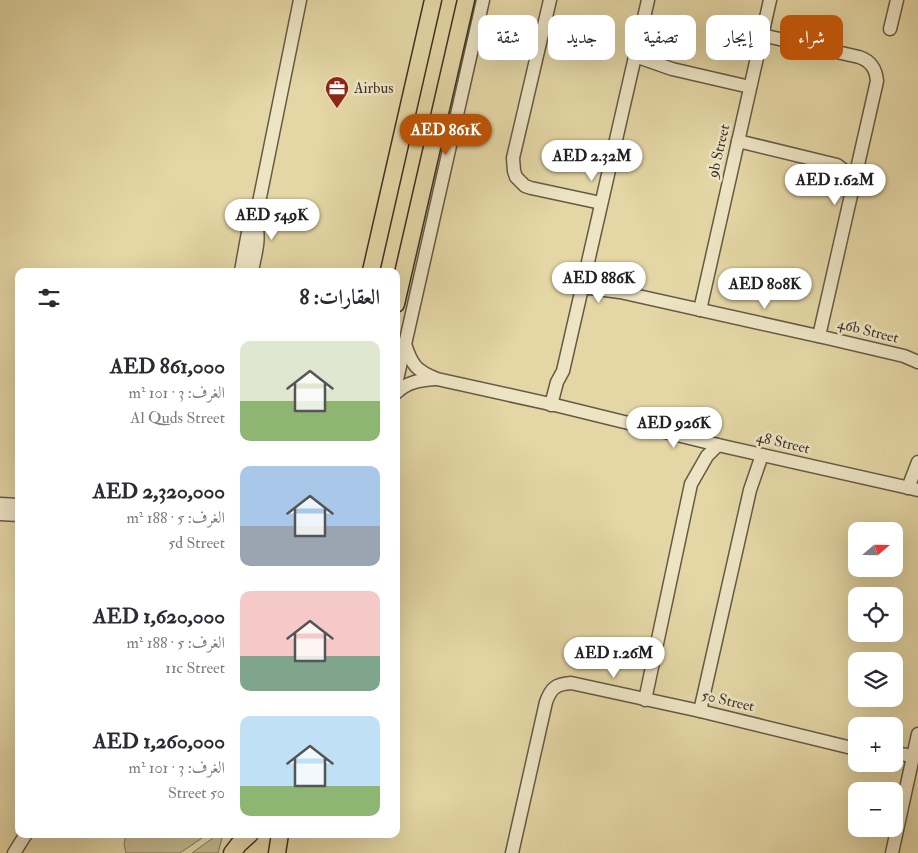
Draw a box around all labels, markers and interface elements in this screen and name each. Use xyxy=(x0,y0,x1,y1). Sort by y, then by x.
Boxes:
chip: شقة xyxy=(478,15,538,60)
chip: جديد xyxy=(548,15,615,60)
chip: تصفية xyxy=(625,15,696,60)
chip: إيجار xyxy=(706,15,770,60)
chip: شراء xyxy=(780,15,843,60)
office icon: Airbus xyxy=(324,75,350,109)
place label: Airbus xyxy=(353,79,393,98)
pin: AED 861K xyxy=(394,114,498,156)
text: AED 861K xyxy=(411,120,481,140)
street label: 9b Street xyxy=(703,122,734,181)
pin: AED 2.32M xyxy=(535,140,649,182)
text: AED 2.32M xyxy=(552,146,632,166)
pin: AED 1.62M xyxy=(778,164,892,206)
text: AED 1.62M xyxy=(796,170,874,190)
pin: AED 549K xyxy=(220,198,324,241)
text: AED 549K xyxy=(236,205,308,225)
pin: AED 886K xyxy=(547,262,651,304)
text: AED 886K xyxy=(563,268,635,288)
pin: AED 808K xyxy=(713,268,817,310)
text: AED 808K xyxy=(729,274,801,294)
icon: filters xyxy=(35,284,63,312)
text: العقارات: 8 xyxy=(299,284,380,311)
street label: 46b Street xyxy=(835,314,901,348)
text: AED 861,000 xyxy=(110,353,225,380)
icon: home xyxy=(280,361,340,421)
text: الغرف: 3 · 101 m² xyxy=(129,383,225,403)
pin: AED 926K xyxy=(622,406,726,449)
text: Al Quds Street xyxy=(130,408,225,428)
text: AED 926K xyxy=(637,413,711,433)
street label: 48 Street xyxy=(754,428,812,458)
text: AED 2,320,000 xyxy=(93,478,225,505)
icon: home xyxy=(280,486,340,546)
text: الغرف: 5 · 188 m² xyxy=(126,508,225,528)
north arrow xyxy=(848,522,902,578)
map controls xyxy=(848,522,903,837)
text: 5d Street xyxy=(168,533,225,553)
button: locate xyxy=(848,587,903,642)
text: AED 1,620,000 xyxy=(93,603,225,630)
icon: home xyxy=(280,611,340,671)
text: الغرف: 5 · 188 m² xyxy=(126,633,225,653)
pin: AED 1.26M xyxy=(557,636,671,679)
text: AED 1.26M xyxy=(575,643,653,663)
button: layers xyxy=(848,652,903,707)
text: 11c Street xyxy=(165,658,225,678)
street label: 50 Street xyxy=(700,686,756,716)
button: + xyxy=(848,717,903,772)
text: AED 1,260,000 xyxy=(93,728,225,755)
icon: home xyxy=(280,736,340,796)
text: الغرف: 3 · 101 m² xyxy=(129,758,225,778)
button: − xyxy=(848,782,903,837)
text: 50 Street xyxy=(168,783,225,803)

